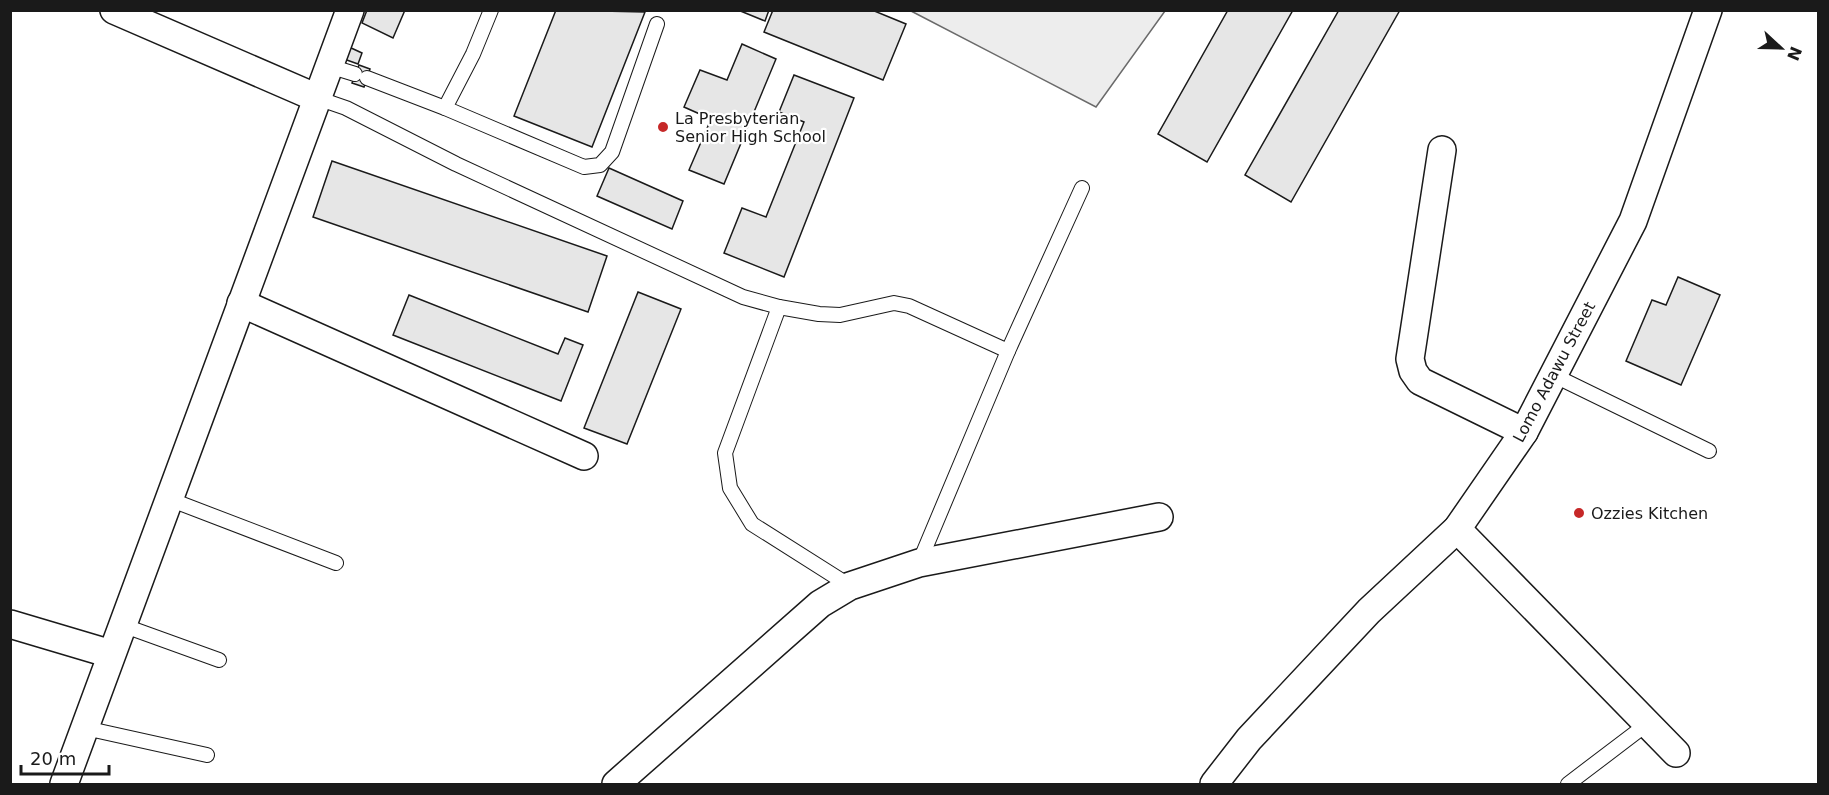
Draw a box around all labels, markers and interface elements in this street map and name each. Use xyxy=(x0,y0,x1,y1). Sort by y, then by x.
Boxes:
north arrow xyxy=(1751,18,1811,78)
text: N xyxy=(1783,44,1806,63)
place label: La Presbyterian Senior High School xyxy=(675,109,826,146)
marker: La Presbyterian Senior High School xyxy=(656,120,670,134)
street label: Lomo Adawu Street xyxy=(1509,298,1599,446)
place label: Ozzies Kitchen xyxy=(1591,504,1708,523)
marker: Ozzies Kitchen xyxy=(1572,506,1586,520)
scale bar xyxy=(21,738,110,776)
text: 20 m xyxy=(30,748,76,769)

